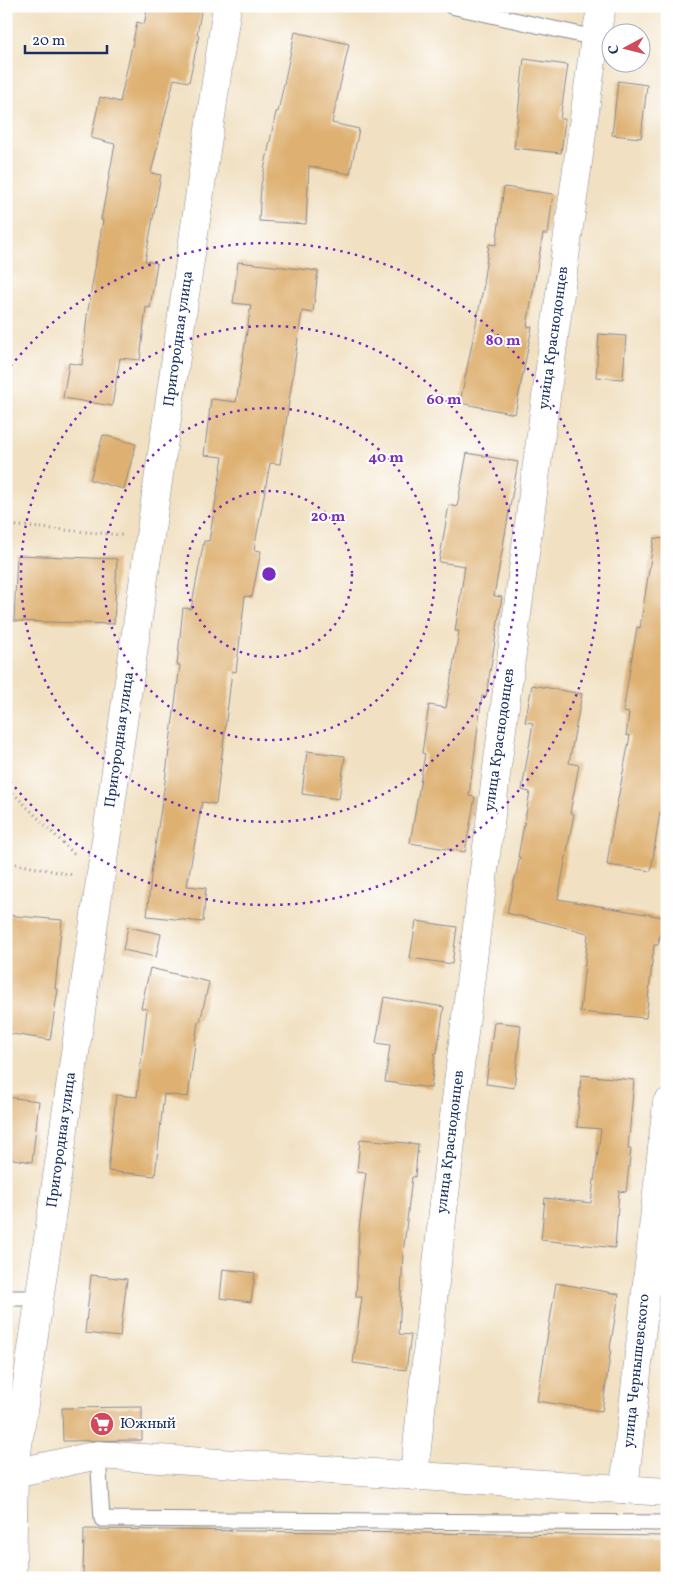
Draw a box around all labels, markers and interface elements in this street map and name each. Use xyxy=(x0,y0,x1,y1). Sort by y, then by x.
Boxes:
scale bar xyxy=(25,22,108,54)
north arrow xyxy=(600,22,650,72)
text: 20 m xyxy=(32,31,65,52)
text: С xyxy=(605,44,625,55)
street label: улица Краснодонцев xyxy=(534,265,574,411)
street label: Пригородная улица xyxy=(159,270,199,408)
text: 80 m xyxy=(486,331,521,352)
text: 60 m xyxy=(427,390,462,411)
text: 40 m xyxy=(368,448,404,469)
text: 20 m xyxy=(311,507,346,528)
centre of rings xyxy=(260,565,278,583)
street label: улица Краснодонцев xyxy=(480,667,520,813)
street label: Пригородная улица xyxy=(100,671,140,809)
street label: улица Краснодонцев xyxy=(432,1069,470,1215)
street label: Пригородная улица xyxy=(42,1071,82,1209)
street label: улица Чернышевского xyxy=(618,1293,656,1449)
supermarket icon: Южный xyxy=(89,1411,115,1437)
place label: Южный xyxy=(120,1414,176,1435)

